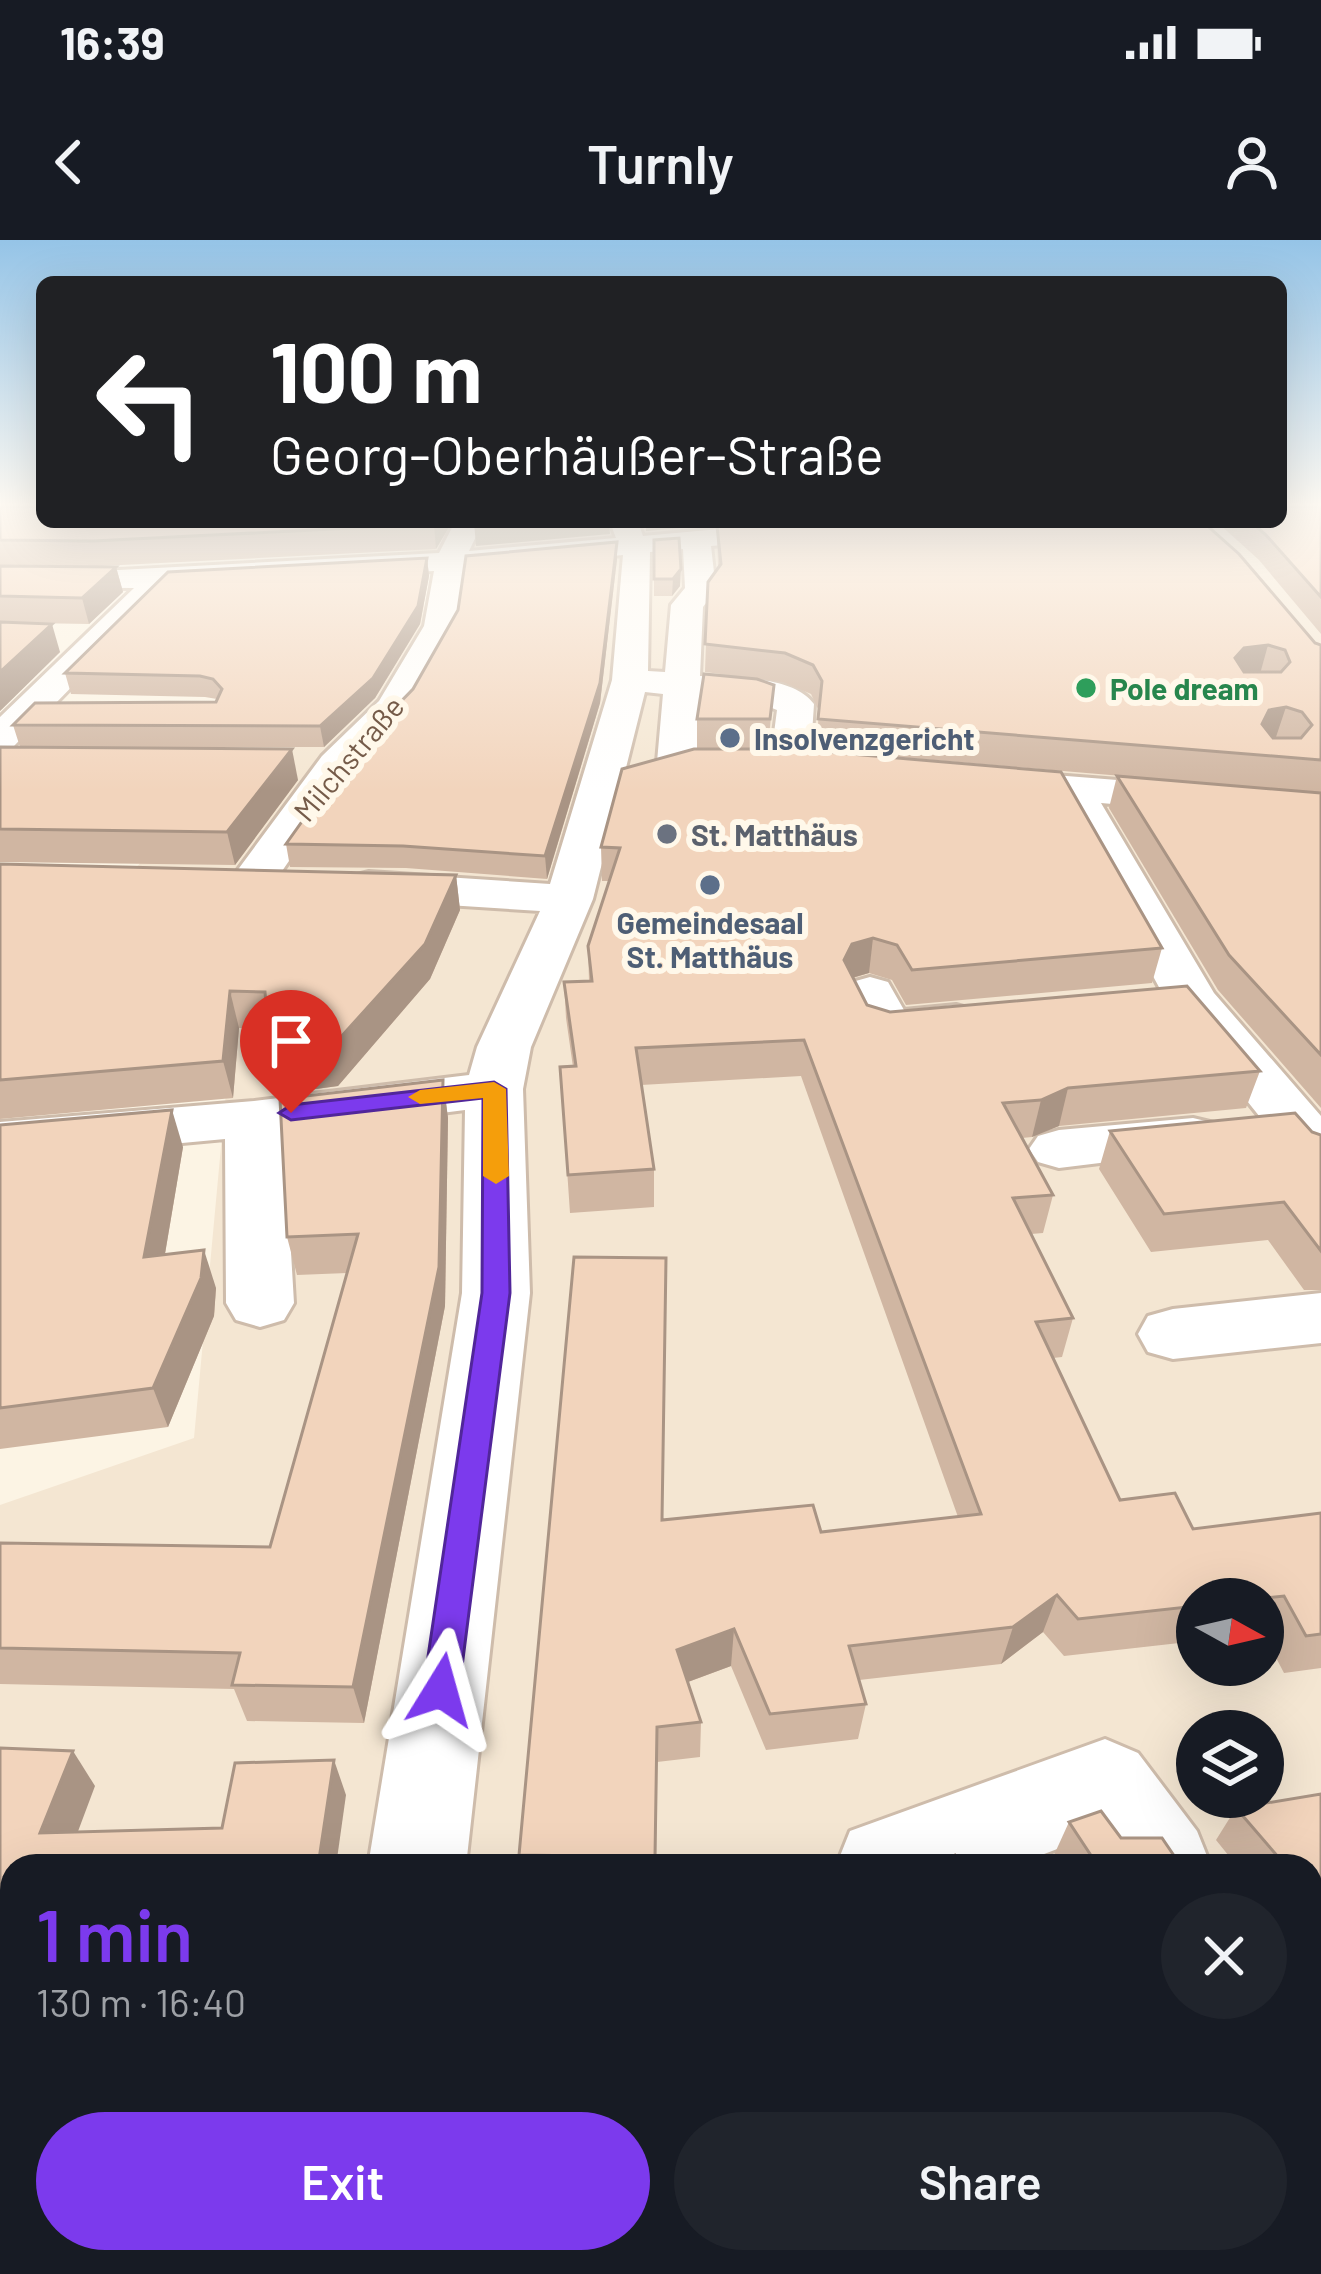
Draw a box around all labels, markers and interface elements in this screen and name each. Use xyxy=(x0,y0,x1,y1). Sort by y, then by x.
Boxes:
text: 16:39 xyxy=(60,15,165,69)
icon: back xyxy=(36,129,102,195)
icon: person xyxy=(1219,129,1285,195)
text: Turnly xyxy=(587,130,734,195)
text: 100 m xyxy=(270,319,482,420)
icon: left xyxy=(72,324,228,480)
text: Georg-Oberhäußer-Straße xyxy=(270,421,884,486)
place label: Pole dream xyxy=(1110,670,1259,706)
marker: Pole dream xyxy=(1073,675,1099,701)
street label: Milchstraße xyxy=(285,688,411,828)
place label: Insolvenzgericht xyxy=(754,720,975,756)
marker: Insolvenzgericht xyxy=(717,725,743,751)
place label: St. Matthäus xyxy=(691,816,858,852)
marker: St. Matthäus xyxy=(654,821,680,847)
marker: Gemeindesaal St. Matthäus xyxy=(697,872,723,898)
place label: Gemeindesaal St. Matthäus xyxy=(616,904,804,974)
pin xyxy=(240,990,342,1113)
icon: arrive xyxy=(258,1008,324,1074)
north arrow xyxy=(1176,1578,1284,1686)
map controls xyxy=(1176,1578,1284,1818)
position arrow xyxy=(378,1627,504,1753)
button: layers xyxy=(1176,1710,1284,1818)
text: 1 min xyxy=(36,1890,193,1976)
button: close xyxy=(1161,1893,1287,2019)
text: 130 m · 16:40 xyxy=(36,1978,246,2025)
button: Exit xyxy=(36,2112,650,2250)
button: Share xyxy=(674,2112,1287,2250)

